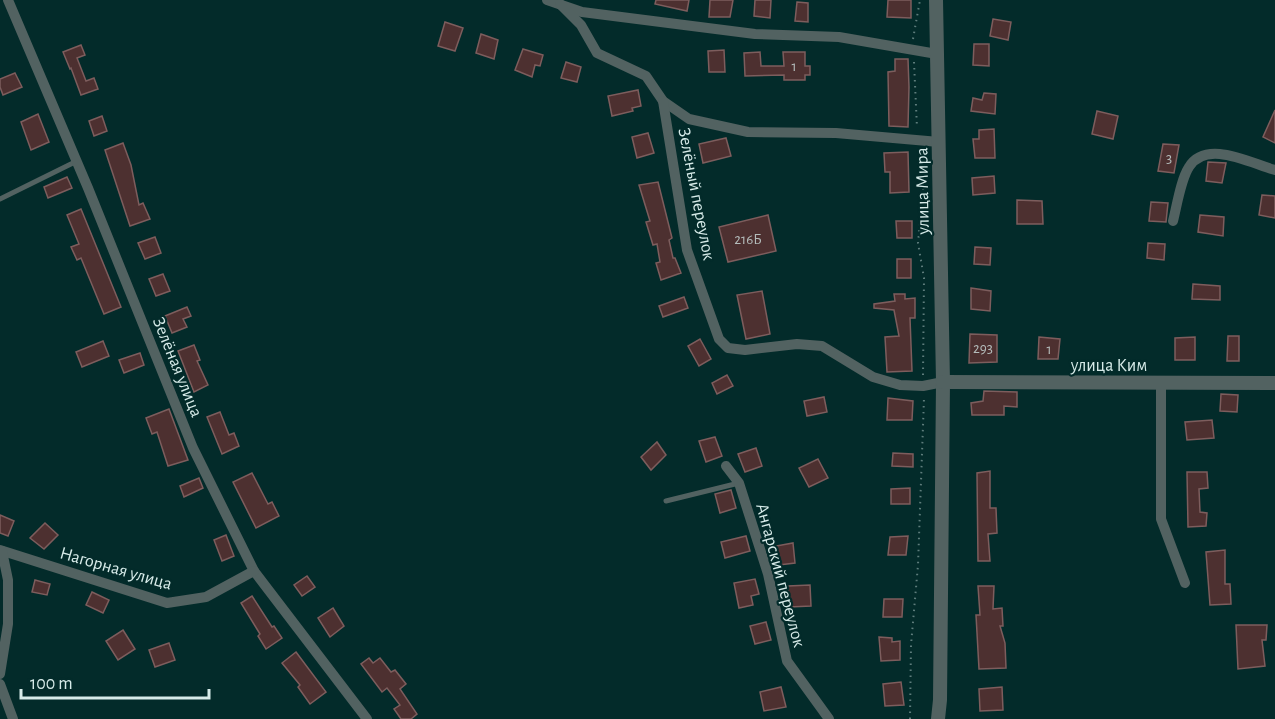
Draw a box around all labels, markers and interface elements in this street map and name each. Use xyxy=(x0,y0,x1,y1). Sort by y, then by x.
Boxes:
house number: 1 xyxy=(791,59,797,74)
street label: Зелёный переулок xyxy=(674,126,718,263)
street label: улица Мира xyxy=(913,147,933,236)
house number: 3 xyxy=(1166,151,1172,166)
house number: 216Б xyxy=(734,232,762,247)
street label: Зелёная улица xyxy=(149,315,205,420)
house number: 293 xyxy=(973,341,993,356)
house number: 1 xyxy=(1046,342,1052,357)
street label: улица Ким xyxy=(1070,357,1147,375)
street label: Ангарский переулок xyxy=(752,501,808,650)
street label: Нагорная улица xyxy=(58,544,174,594)
scale bar xyxy=(21,662,208,700)
text: 100 m xyxy=(30,675,73,693)

